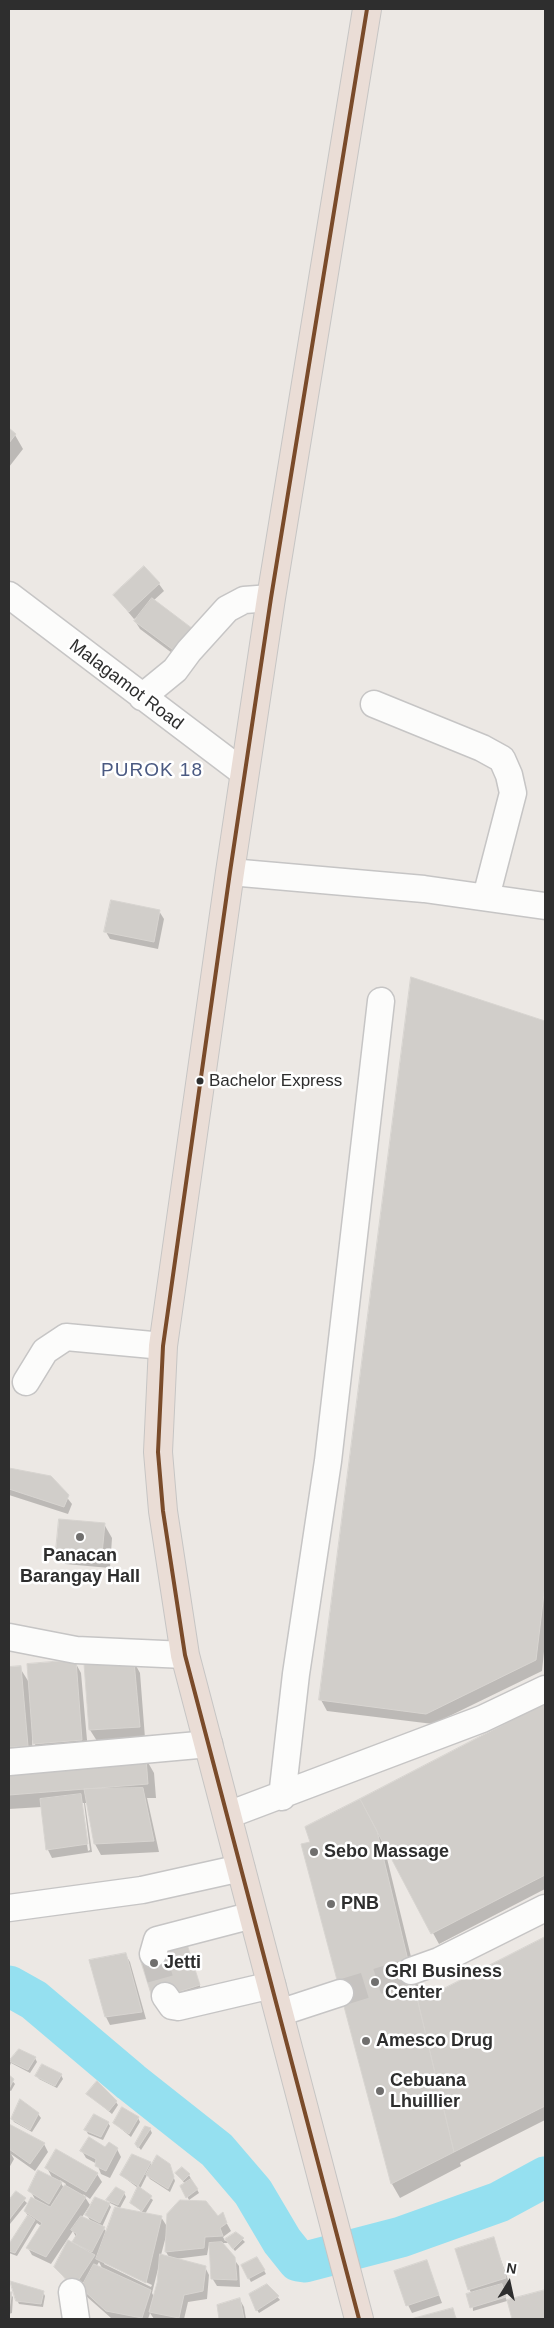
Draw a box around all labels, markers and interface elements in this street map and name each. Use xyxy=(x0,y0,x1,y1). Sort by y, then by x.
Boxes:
street label: Malagamot Road xyxy=(65,635,187,735)
district label: PUROK 18 xyxy=(100,760,204,782)
place label: Bachelor Express xyxy=(209,1071,342,1091)
marker: Bachelor Express xyxy=(195,1076,205,1086)
marker: Panacan Barangay Hall xyxy=(74,1531,86,1543)
place label: Panacan Barangay Hall xyxy=(20,1545,140,1588)
place label: Sebo Massage xyxy=(324,1841,449,1863)
marker: Sebo Massage xyxy=(308,1846,320,1858)
place label: PNB xyxy=(341,1893,379,1915)
marker: PNB xyxy=(325,1898,337,1910)
place label: Jetti xyxy=(164,1952,201,1974)
marker: Jetti xyxy=(148,1957,160,1969)
place label: GRI Business Center xyxy=(385,1961,502,2004)
marker: GRI Business Center xyxy=(369,1976,381,1988)
place label: Amesco Drug xyxy=(376,2030,493,2052)
marker: Amesco Drug xyxy=(360,2035,372,2047)
place label: Cebuana Lhuillier xyxy=(390,2070,466,2112)
marker: Cebuana Lhuillier xyxy=(374,2085,386,2097)
north arrow xyxy=(484,2258,534,2308)
text: N xyxy=(505,2259,518,2277)

